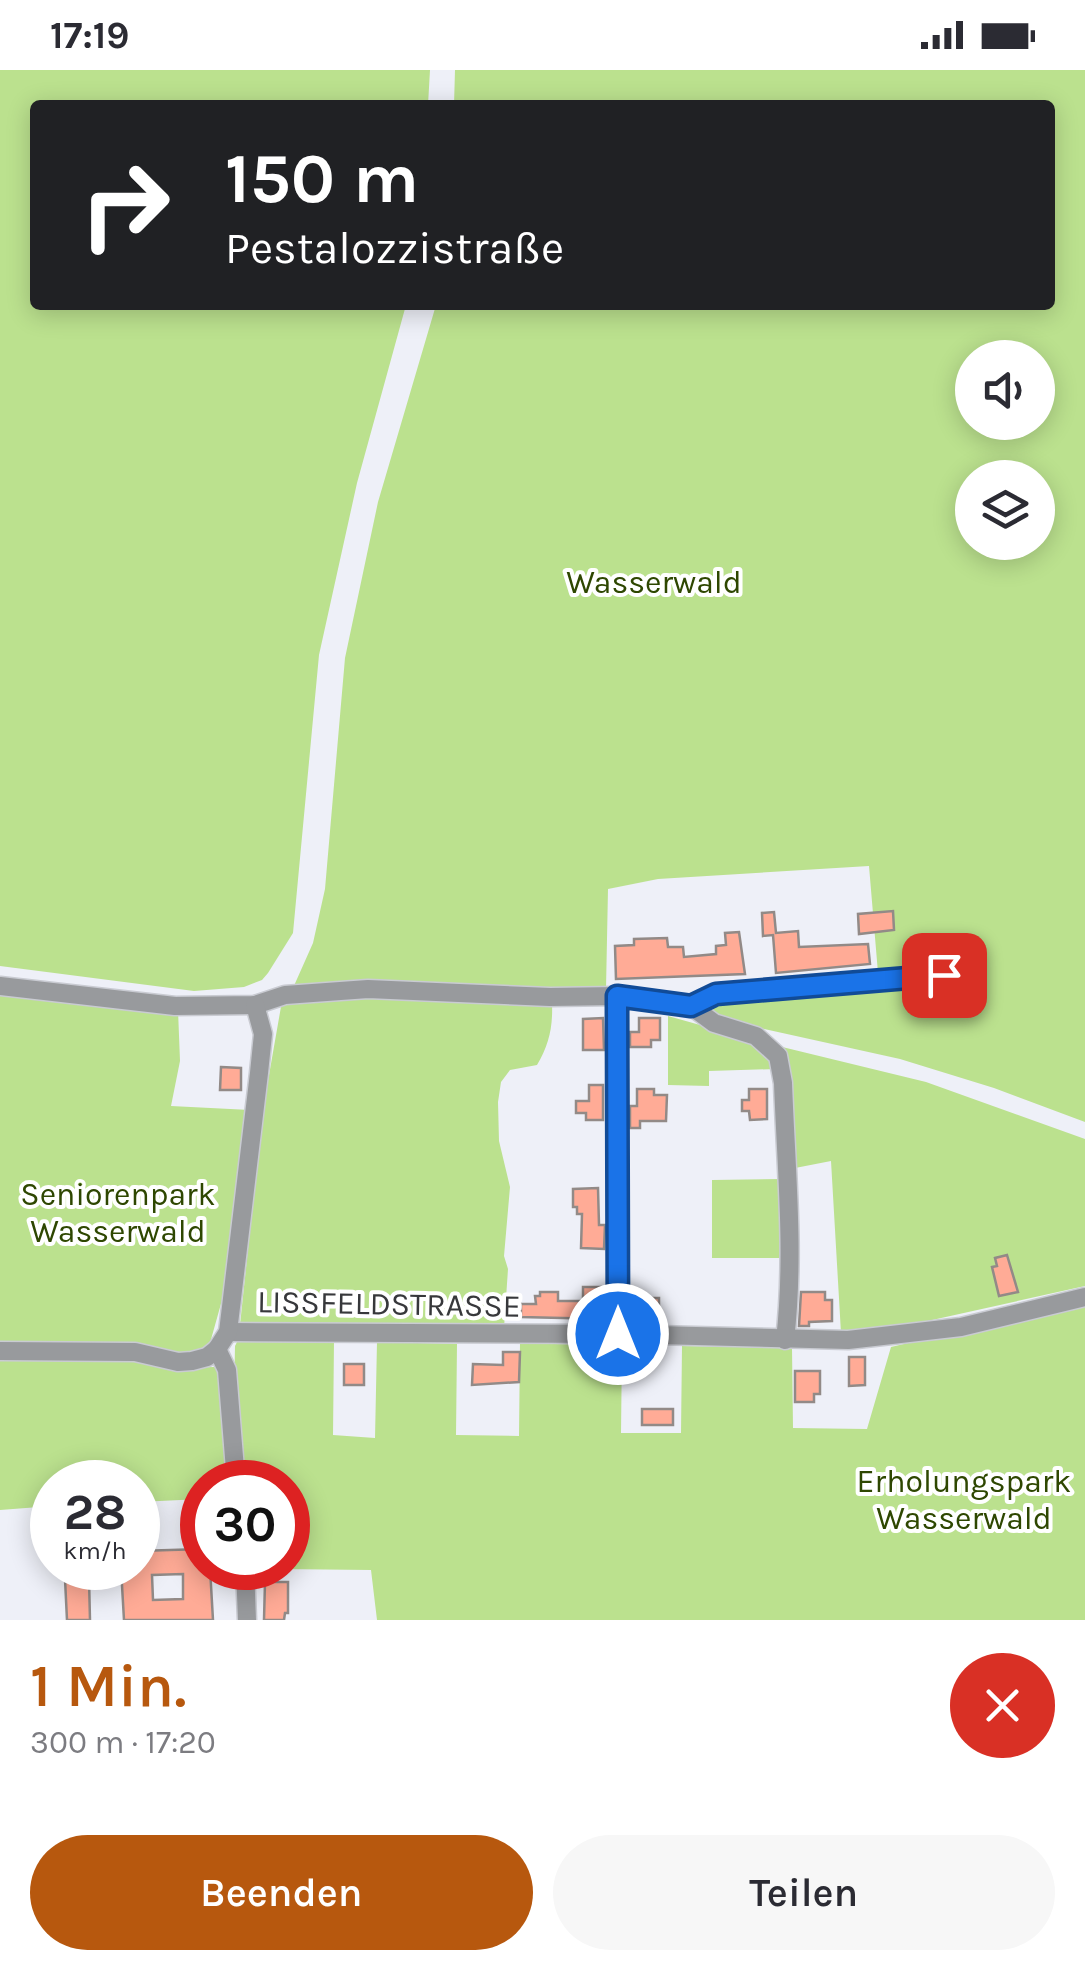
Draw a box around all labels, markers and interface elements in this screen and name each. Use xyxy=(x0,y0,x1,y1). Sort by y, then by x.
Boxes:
text: 17:19 xyxy=(50,13,129,58)
text: 150 m xyxy=(225,138,419,220)
icon: right xyxy=(60,140,190,270)
text: Pestalozzistraße xyxy=(225,222,564,274)
map controls xyxy=(955,340,1055,560)
button: sound xyxy=(955,340,1055,440)
button: layers xyxy=(955,460,1055,560)
park label: Wasserwald xyxy=(566,564,742,601)
pin xyxy=(902,933,987,1018)
icon: arrive xyxy=(917,948,972,1003)
park label: Seniorenpark Wasserwald xyxy=(20,1176,216,1250)
position arrow xyxy=(566,1282,670,1386)
street label: LISSFELDSTRASSE xyxy=(257,1283,521,1325)
speed limit sign: 30 xyxy=(180,1460,310,1590)
park label: Erholungspark Wasserwald xyxy=(857,1463,1071,1537)
text: 28 xyxy=(64,1483,126,1542)
text: km/h xyxy=(63,1536,127,1565)
text: 1 Min. xyxy=(30,1651,186,1721)
button: close xyxy=(950,1653,1055,1758)
text: 300 m · 17:20 xyxy=(30,1724,216,1761)
button: Beenden xyxy=(30,1835,533,1950)
button: Teilen xyxy=(553,1835,1055,1950)

